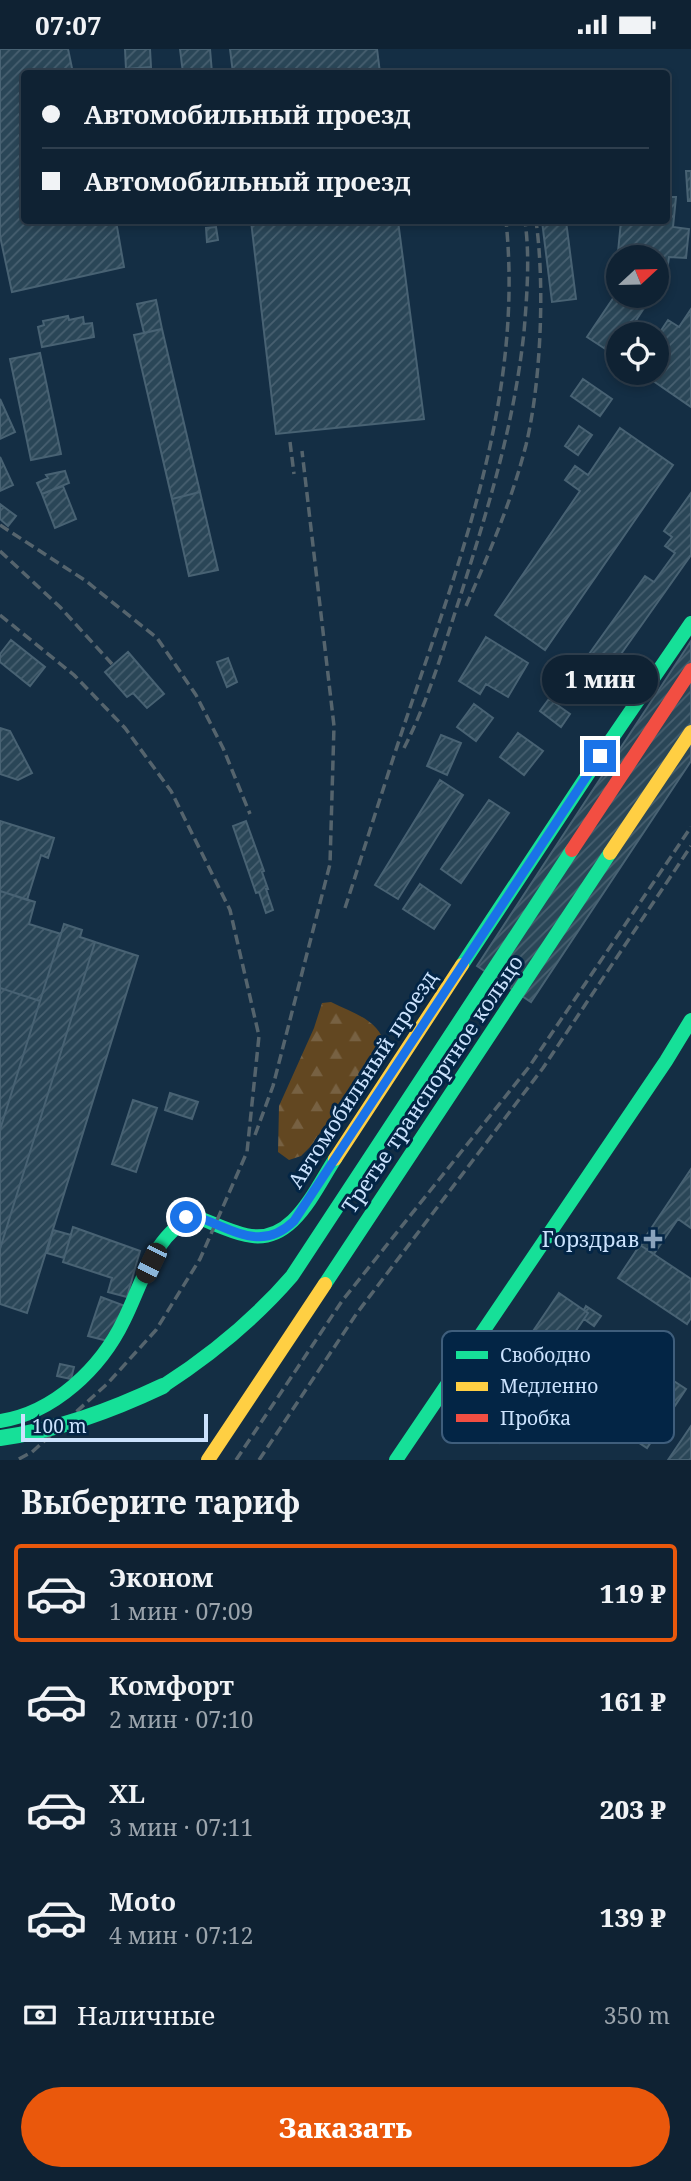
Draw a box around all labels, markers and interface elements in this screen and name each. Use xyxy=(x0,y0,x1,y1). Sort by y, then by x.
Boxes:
text: 07:07 xyxy=(35,7,102,43)
text: Автомобильный проезд xyxy=(84,96,410,132)
text: Автомобильный проезд xyxy=(84,163,410,199)
north arrow xyxy=(606,245,668,308)
map controls xyxy=(606,245,669,385)
button: locate xyxy=(606,322,669,385)
callout: 1 мин xyxy=(542,655,658,703)
text: 1 мин xyxy=(565,663,635,695)
route end xyxy=(584,740,616,772)
street label: Третье транспортное кольцо xyxy=(335,949,529,1219)
street label: Автомобильный проезд xyxy=(281,965,443,1193)
route start xyxy=(170,1201,202,1233)
place label: Горздрав xyxy=(542,1225,639,1253)
marker: Горздрав xyxy=(645,1231,661,1247)
car xyxy=(133,1240,170,1286)
legend xyxy=(442,1331,674,1443)
text: Свободно xyxy=(500,1342,591,1368)
text: Медленно xyxy=(500,1373,598,1399)
text: Пробка xyxy=(500,1405,571,1431)
scale bar xyxy=(21,1411,208,1443)
text: 100 m xyxy=(32,1413,87,1439)
text: Выберите тариф xyxy=(21,1480,300,1523)
text: Эконом xyxy=(109,1559,213,1595)
icon: car xyxy=(25,1562,88,1625)
text: 119 ₽ xyxy=(600,1575,666,1611)
text: 1 мин · 07:09 xyxy=(109,1595,253,1627)
text: Комфорт xyxy=(109,1667,234,1703)
icon: car xyxy=(25,1670,88,1733)
text: 161 ₽ xyxy=(600,1683,666,1719)
text: 2 мин · 07:10 xyxy=(109,1703,253,1735)
text: XL xyxy=(109,1775,145,1811)
icon: car xyxy=(25,1778,88,1841)
text: 203 ₽ xyxy=(600,1791,666,1827)
text: 3 мин · 07:11 xyxy=(109,1811,253,1843)
text: Moto xyxy=(109,1883,176,1919)
icon: car xyxy=(25,1886,88,1949)
text: 139 ₽ xyxy=(600,1899,666,1935)
text: 4 мин · 07:12 xyxy=(109,1919,253,1951)
icon: cash xyxy=(21,1996,59,2034)
text: Наличные xyxy=(77,1997,215,2033)
text: 350 m xyxy=(604,1999,670,2031)
button: Заказать xyxy=(21,2087,670,2167)

